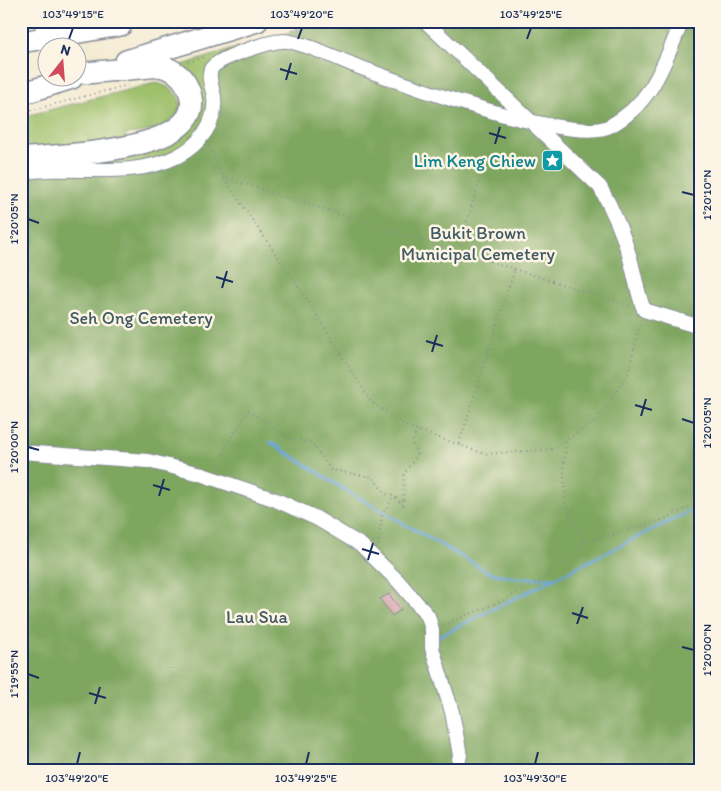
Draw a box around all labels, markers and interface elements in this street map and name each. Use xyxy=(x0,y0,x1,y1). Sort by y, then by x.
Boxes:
text: 103°49'15"E xyxy=(42,7,104,21)
text: 103°49'20"E xyxy=(270,7,334,21)
text: 103°49'25"E xyxy=(500,7,563,21)
north arrow xyxy=(38,38,88,88)
text: N xyxy=(59,41,73,60)
place icon: Lim Keng Chiew xyxy=(540,149,564,173)
place label: Lim Keng Chiew xyxy=(414,150,536,172)
text: 1°20'10"N xyxy=(700,170,714,220)
text: 1°20'05"N xyxy=(7,193,21,245)
park label: Bukit Brown Municipal Cemetery xyxy=(401,222,556,265)
park label: Seh Ong Cemetery xyxy=(69,307,213,329)
text: 1°20'05"N xyxy=(700,397,714,449)
text: 1°20'00"N xyxy=(7,421,21,473)
park label: Lau Sua xyxy=(226,606,289,628)
text: 1°20'00"N xyxy=(700,624,714,676)
text: 1°19'55"N xyxy=(7,650,21,698)
text: 103°49'20"E xyxy=(45,771,109,785)
text: 103°49'25"E xyxy=(275,771,338,785)
text: 103°49'30"E xyxy=(503,771,567,785)

